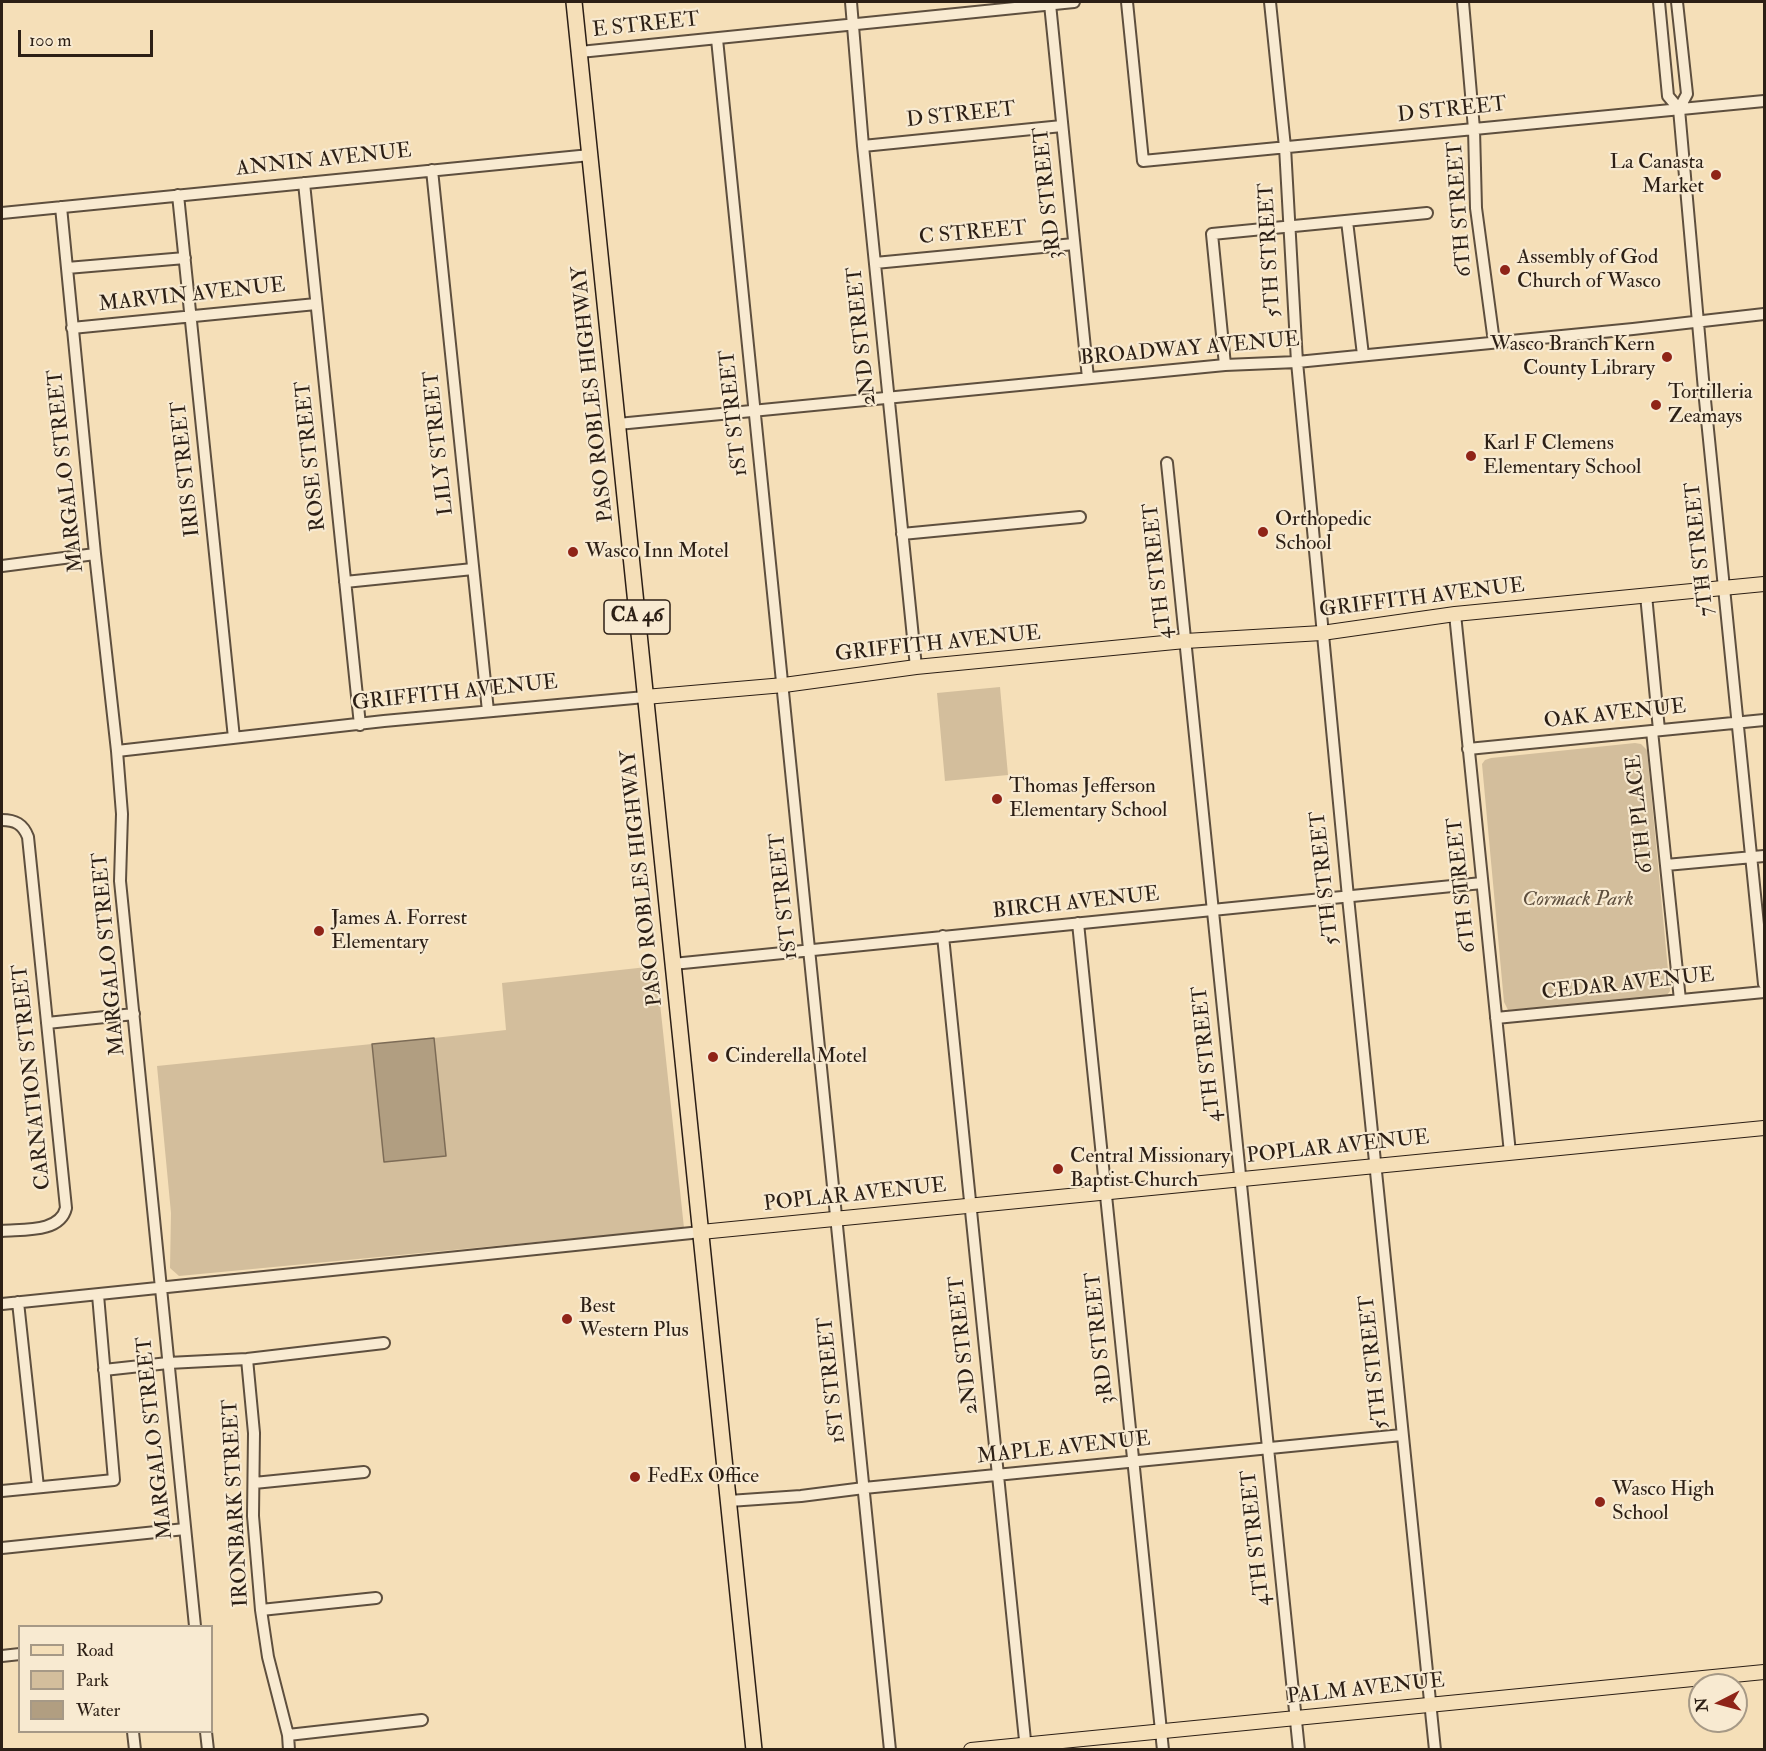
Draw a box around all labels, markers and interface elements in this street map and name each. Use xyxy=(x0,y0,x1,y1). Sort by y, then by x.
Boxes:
street label: E STREET xyxy=(591,8,701,44)
scale bar xyxy=(21,18,156,56)
text: 100 m xyxy=(29,29,72,52)
street label: D STREET xyxy=(1396,93,1508,129)
street label: D STREET xyxy=(905,98,1017,134)
street label: 3RD STREET xyxy=(1030,126,1068,260)
street label: ANNIN AVENUE xyxy=(235,139,413,183)
street label: 6TH STREET xyxy=(1444,140,1478,278)
place label: La Canasta Market xyxy=(1610,150,1704,200)
marker: La Canasta Market xyxy=(1709,168,1723,182)
street label: 5TH STREET xyxy=(1255,182,1287,318)
street label: C STREET xyxy=(918,217,1028,251)
place label: Assembly of God Church of Wasco xyxy=(1517,245,1661,295)
marker: Assembly of God Church of Wasco xyxy=(1498,263,1512,277)
street label: PASO ROBLES HIGHWAY xyxy=(568,265,620,523)
street label: 2ND STREET xyxy=(843,266,883,406)
street label: MARVIN AVENUE xyxy=(97,274,287,318)
street label: BROADWAY AVENUE xyxy=(1079,328,1301,372)
place label: Wasco Branch Kern County Library xyxy=(1490,332,1655,382)
street label: 1ST STREET xyxy=(716,348,754,478)
marker: Wasco Branch Kern County Library xyxy=(1660,350,1674,364)
street label: MARGALO STREET xyxy=(44,368,90,574)
street label: LILY STREET xyxy=(420,369,460,517)
street label: ROSE STREET xyxy=(292,380,332,532)
place label: Tortilleria Zeamays xyxy=(1668,380,1753,430)
marker: Tortilleria Zeamays xyxy=(1649,398,1663,412)
street label: IRIS STREET xyxy=(167,400,207,538)
place label: Karl F Clemens Elementary School xyxy=(1483,431,1641,481)
marker: Karl F Clemens Elementary School xyxy=(1464,449,1478,463)
street label: 7TH STREET xyxy=(1681,481,1721,617)
street label: 4TH STREET xyxy=(1139,502,1179,640)
place label: Orthopedic School xyxy=(1275,507,1372,557)
marker: Orthopedic School xyxy=(1256,525,1270,539)
place label: Wasco Inn Motel xyxy=(585,539,729,565)
marker: Wasco Inn Motel xyxy=(566,545,580,559)
street label: GRIFFITH AVENUE xyxy=(1318,574,1526,624)
road number: CA 46 xyxy=(604,600,670,634)
street label: GRIFFITH AVENUE xyxy=(834,622,1042,668)
street label: GRIFFITH AVENUE xyxy=(351,671,559,717)
street label: OAK AVENUE xyxy=(1543,695,1687,735)
street label: PASO ROBLES HIGHWAY xyxy=(617,749,669,1007)
street label: 6TH PLACE xyxy=(1622,753,1660,875)
place label: Thomas Jefferson Elementary School xyxy=(1009,774,1167,824)
marker: Thomas Jefferson Elementary School xyxy=(990,792,1004,806)
street label: 5TH STREET xyxy=(1306,810,1346,946)
street label: 6TH STREET xyxy=(1443,816,1483,954)
street label: 1ST STREET xyxy=(766,831,804,961)
street label: MARGALO STREET xyxy=(89,851,131,1057)
street label: BIRCH AVENUE xyxy=(991,883,1161,925)
park label: Cormack Park xyxy=(1522,887,1634,913)
place label: James A. Forrest Elementary xyxy=(331,906,467,956)
marker: James A. Forrest Elementary xyxy=(312,924,326,938)
street label: CARNATION STREET xyxy=(9,963,57,1191)
street label: CEDAR AVENUE xyxy=(1540,963,1716,1007)
street label: 4TH STREET xyxy=(1188,985,1228,1123)
place label: Cinderella Motel xyxy=(725,1044,867,1070)
marker: Cinderella Motel xyxy=(706,1050,720,1064)
street label: POPLAR AVENUE xyxy=(1245,1126,1431,1170)
place label: Central Missionary Baptist Church xyxy=(1070,1144,1230,1194)
marker: Central Missionary Baptist Church xyxy=(1051,1162,1065,1176)
street label: POPLAR AVENUE xyxy=(762,1174,948,1218)
street label: 3RD STREET xyxy=(1082,1271,1120,1405)
street label: 2ND STREET xyxy=(945,1275,985,1415)
place label: Best Western Plus xyxy=(579,1294,689,1344)
street label: 5TH STREET xyxy=(1355,1294,1395,1430)
marker: Best Western Plus xyxy=(560,1312,574,1326)
street label: 1ST STREET xyxy=(814,1315,852,1445)
street label: MARGALO STREET xyxy=(133,1335,179,1541)
street label: IRONBARK STREET xyxy=(219,1398,255,1608)
street label: MAPLE AVENUE xyxy=(976,1427,1152,1471)
place label: FedEx Office xyxy=(647,1464,759,1490)
street label: 4TH STREET xyxy=(1237,1469,1277,1607)
marker: FedEx Office xyxy=(628,1470,642,1484)
place label: Wasco High School xyxy=(1612,1477,1714,1527)
marker: Wasco High School xyxy=(1593,1495,1607,1509)
legend xyxy=(18,1625,213,1733)
text: Road xyxy=(76,1639,114,1662)
text: Park xyxy=(76,1669,109,1692)
street label: PALM AVENUE xyxy=(1286,1669,1446,1711)
north arrow xyxy=(1688,1673,1748,1733)
text: N xyxy=(1691,1697,1713,1713)
text: Water xyxy=(76,1699,120,1722)

